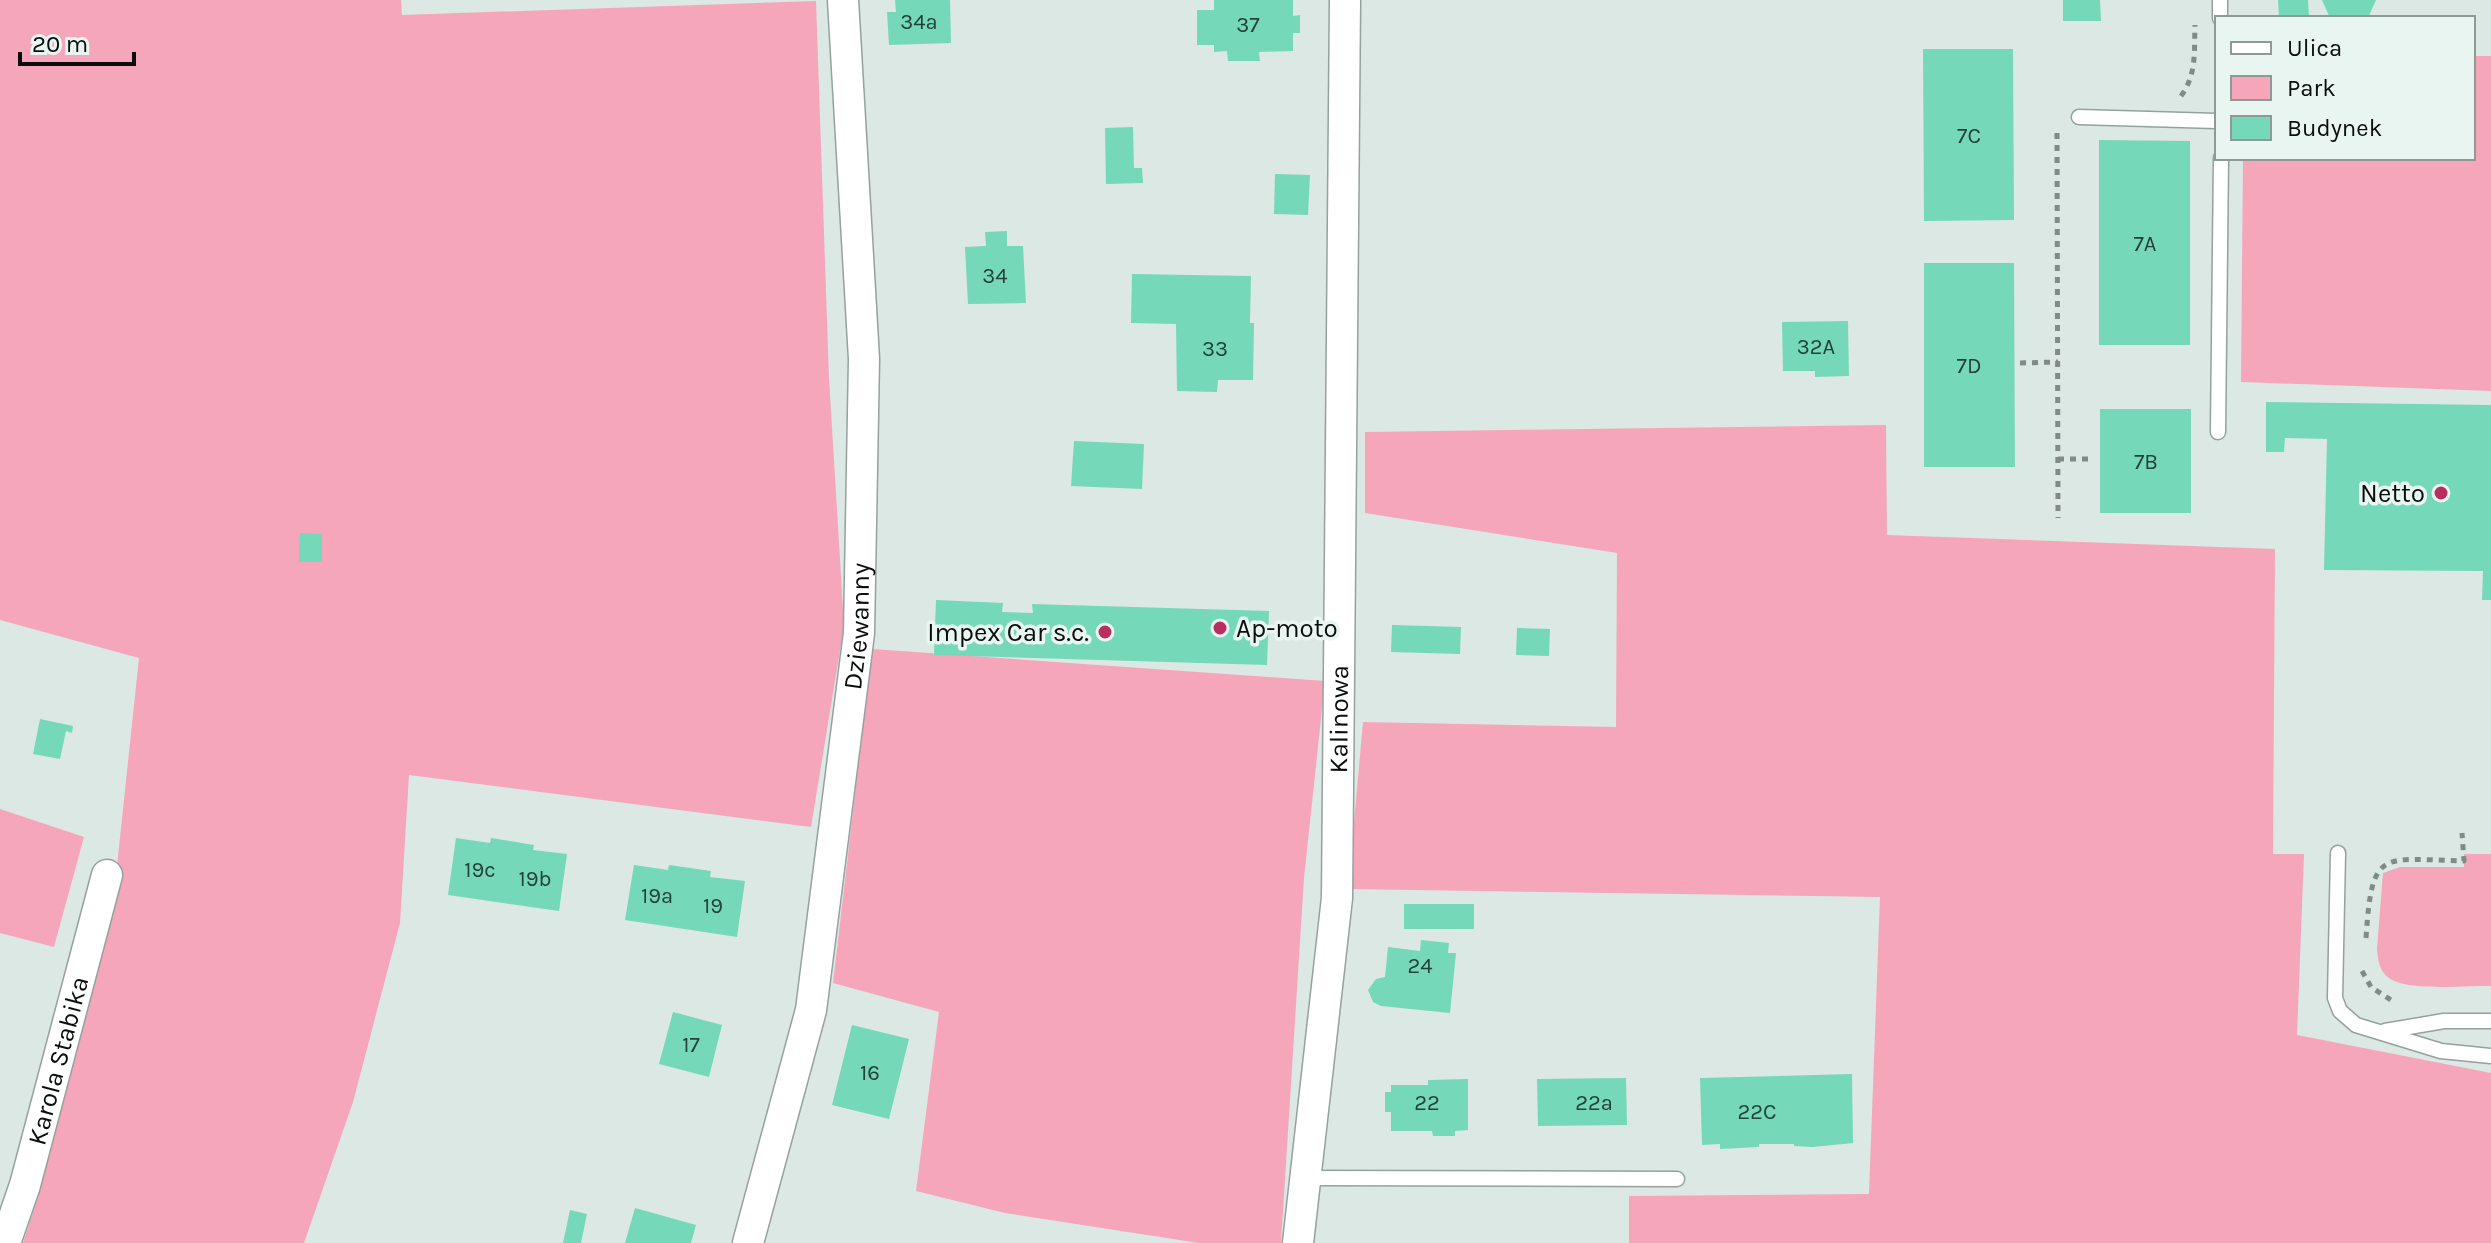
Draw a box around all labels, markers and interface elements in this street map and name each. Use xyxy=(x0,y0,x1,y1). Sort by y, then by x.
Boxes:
house number: 34a xyxy=(900,9,938,35)
house number: 37 xyxy=(1236,12,1260,38)
scale bar xyxy=(20,16,134,66)
legend xyxy=(2215,16,2475,160)
text: 20 m xyxy=(32,30,88,58)
text: Ulica xyxy=(2287,34,2342,62)
text: Park xyxy=(2287,74,2336,102)
text: Budynek xyxy=(2287,114,2382,142)
house number: 7C xyxy=(1957,123,1981,149)
house number: 7A xyxy=(2134,231,2157,257)
house number: 34 xyxy=(982,263,1008,289)
house number: 32A xyxy=(1797,334,1836,360)
house number: 33 xyxy=(1202,336,1228,362)
house number: 7D xyxy=(1957,353,1981,379)
house number: 7B xyxy=(2134,449,2158,475)
place label: Netto xyxy=(2360,478,2425,509)
marker: Netto xyxy=(2432,484,2450,502)
street label: Dziewanny xyxy=(837,562,876,692)
place label: Ap-moto xyxy=(1236,613,1338,644)
place label: Impex Car s.c. xyxy=(927,617,1089,648)
marker: Ap-moto xyxy=(1211,619,1229,637)
marker: Impex Car s.c. xyxy=(1096,623,1114,641)
street label: Kalinowa xyxy=(1323,665,1355,773)
house number: 19c xyxy=(464,857,496,883)
house number: 19b xyxy=(518,866,552,892)
house number: 19a xyxy=(641,883,673,909)
house number: 19 xyxy=(703,893,723,919)
house number: 24 xyxy=(1407,953,1433,979)
street label: Karola Stabika xyxy=(21,973,96,1149)
house number: 17 xyxy=(682,1032,700,1058)
house number: 16 xyxy=(860,1060,880,1086)
house number: 22 xyxy=(1414,1090,1440,1116)
house number: 22a xyxy=(1575,1090,1613,1116)
house number: 22C xyxy=(1738,1099,1776,1125)

